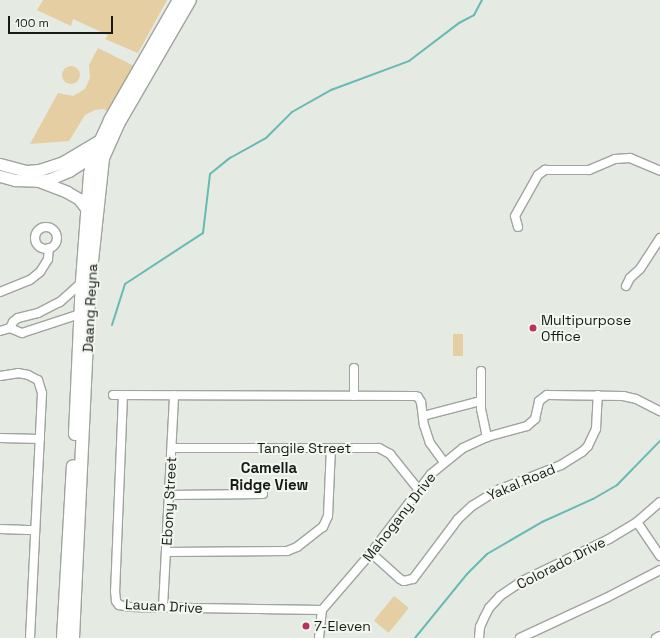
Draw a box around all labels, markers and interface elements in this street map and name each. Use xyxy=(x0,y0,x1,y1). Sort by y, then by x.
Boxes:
scale bar xyxy=(10,8,115,34)
text: 100 m xyxy=(15,15,49,31)
street label: Daang Reyna xyxy=(79,263,101,353)
place label: Multipurpose Office xyxy=(541,312,631,344)
marker: Multipurpose Office xyxy=(528,323,538,333)
street label: Tangile Street xyxy=(257,440,351,456)
street label: Ebony Street xyxy=(158,456,180,546)
district label: Camella Ridge View xyxy=(230,458,308,493)
street label: Yakal Road xyxy=(484,460,558,504)
street label: Mahogany Drive xyxy=(359,469,439,565)
street label: Colorado Drive xyxy=(514,533,608,593)
street label: Lauan Drive xyxy=(125,596,203,616)
place label: 7-Eleven xyxy=(314,618,371,634)
marker: 7-Eleven xyxy=(301,621,311,631)

